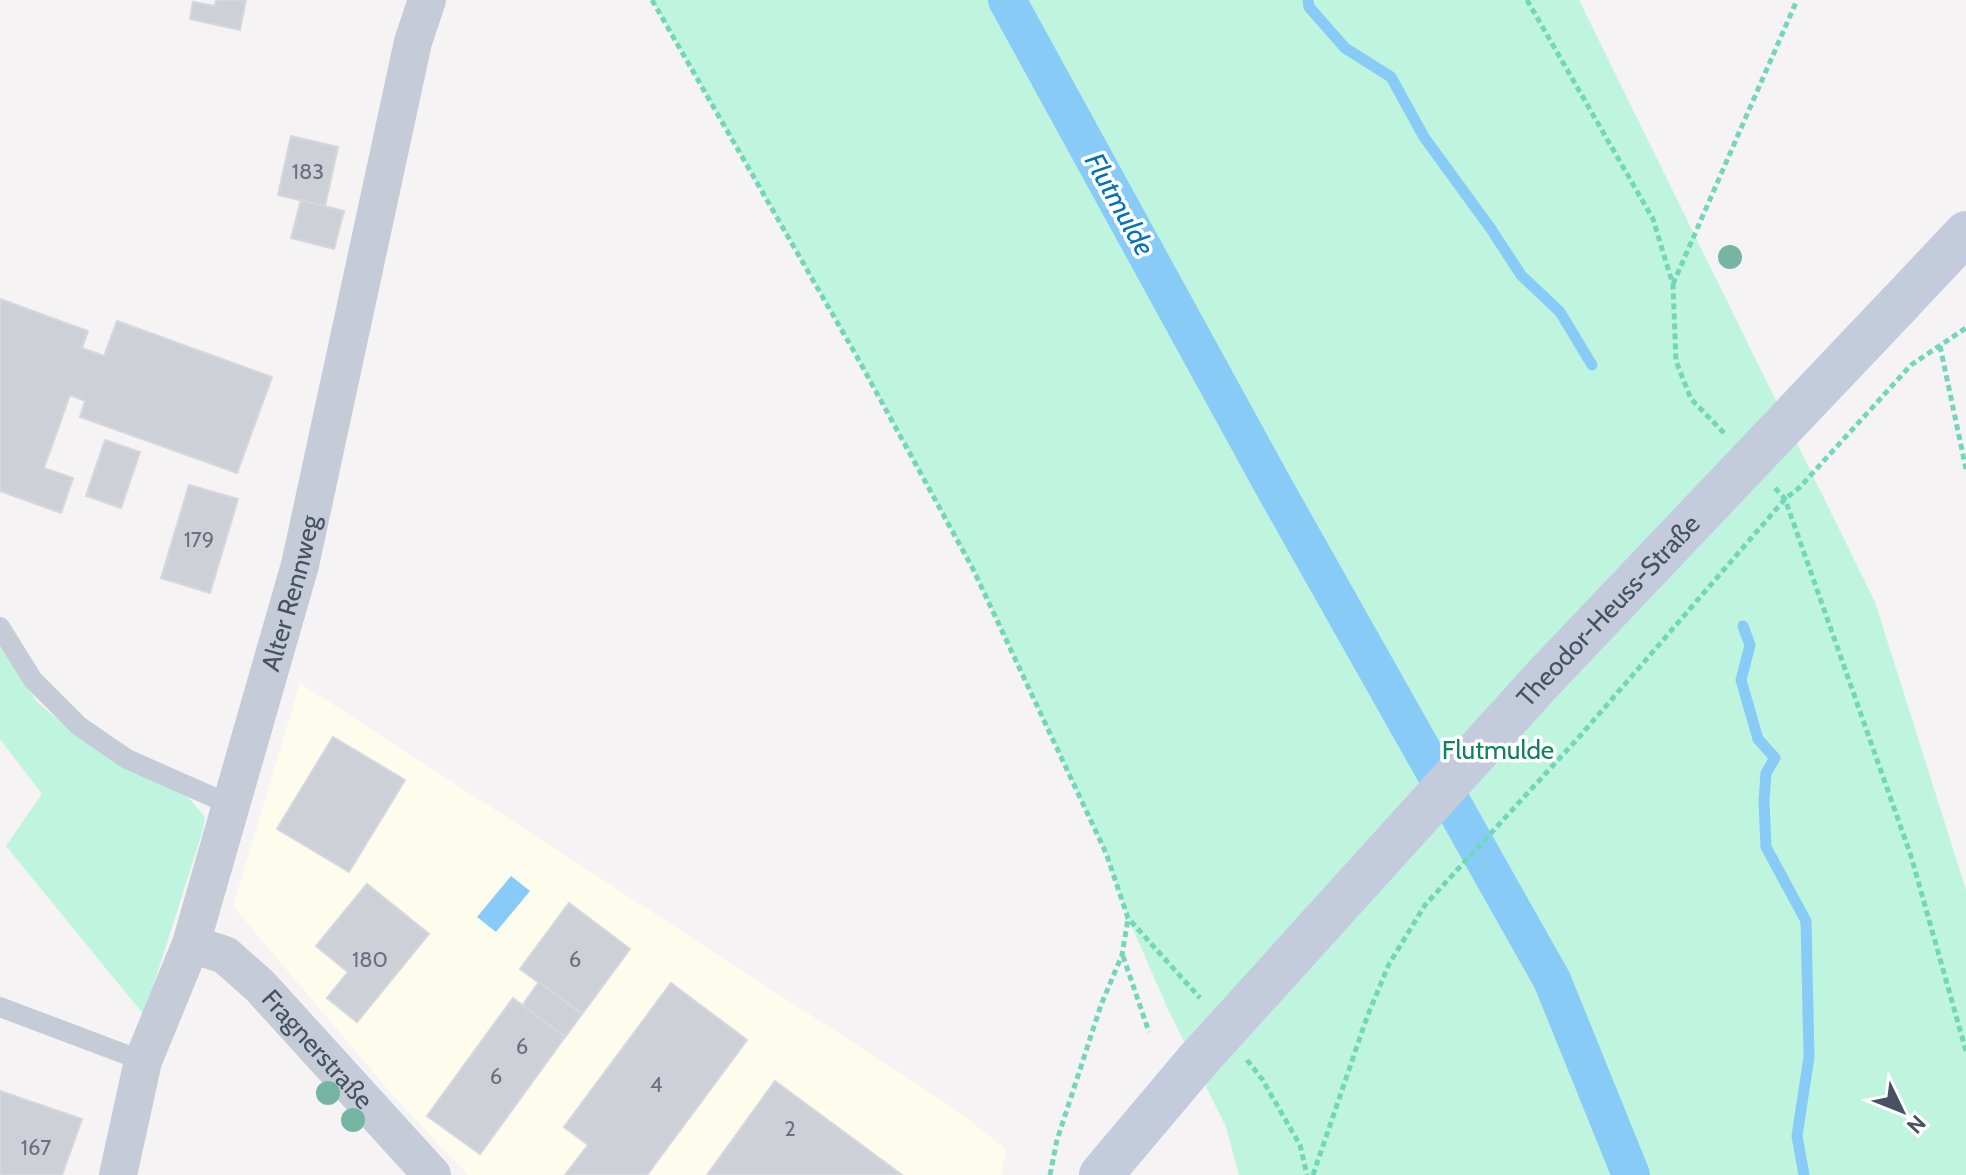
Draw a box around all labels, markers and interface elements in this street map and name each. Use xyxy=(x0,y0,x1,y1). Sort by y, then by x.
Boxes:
water label: Flutmulde xyxy=(1078,147,1162,262)
house number: 183 xyxy=(292,158,324,185)
street label: Theodor-Heuss-Straße xyxy=(1510,508,1707,713)
street label: Alter Rennweg xyxy=(254,511,327,675)
house number: 179 xyxy=(184,526,214,553)
park label: Flutmulde xyxy=(1442,734,1554,766)
house number: 180 xyxy=(352,946,388,973)
house number: 6 xyxy=(569,946,581,973)
street label: Fragnerstraße xyxy=(255,983,380,1116)
house number: 6 xyxy=(516,1033,528,1060)
house number: 6 xyxy=(490,1063,502,1090)
house number: 4 xyxy=(650,1071,663,1098)
north arrow xyxy=(1862,1071,1942,1151)
text: N xyxy=(1901,1109,1931,1139)
house number: 2 xyxy=(784,1115,796,1142)
house number: 167 xyxy=(21,1134,51,1161)

